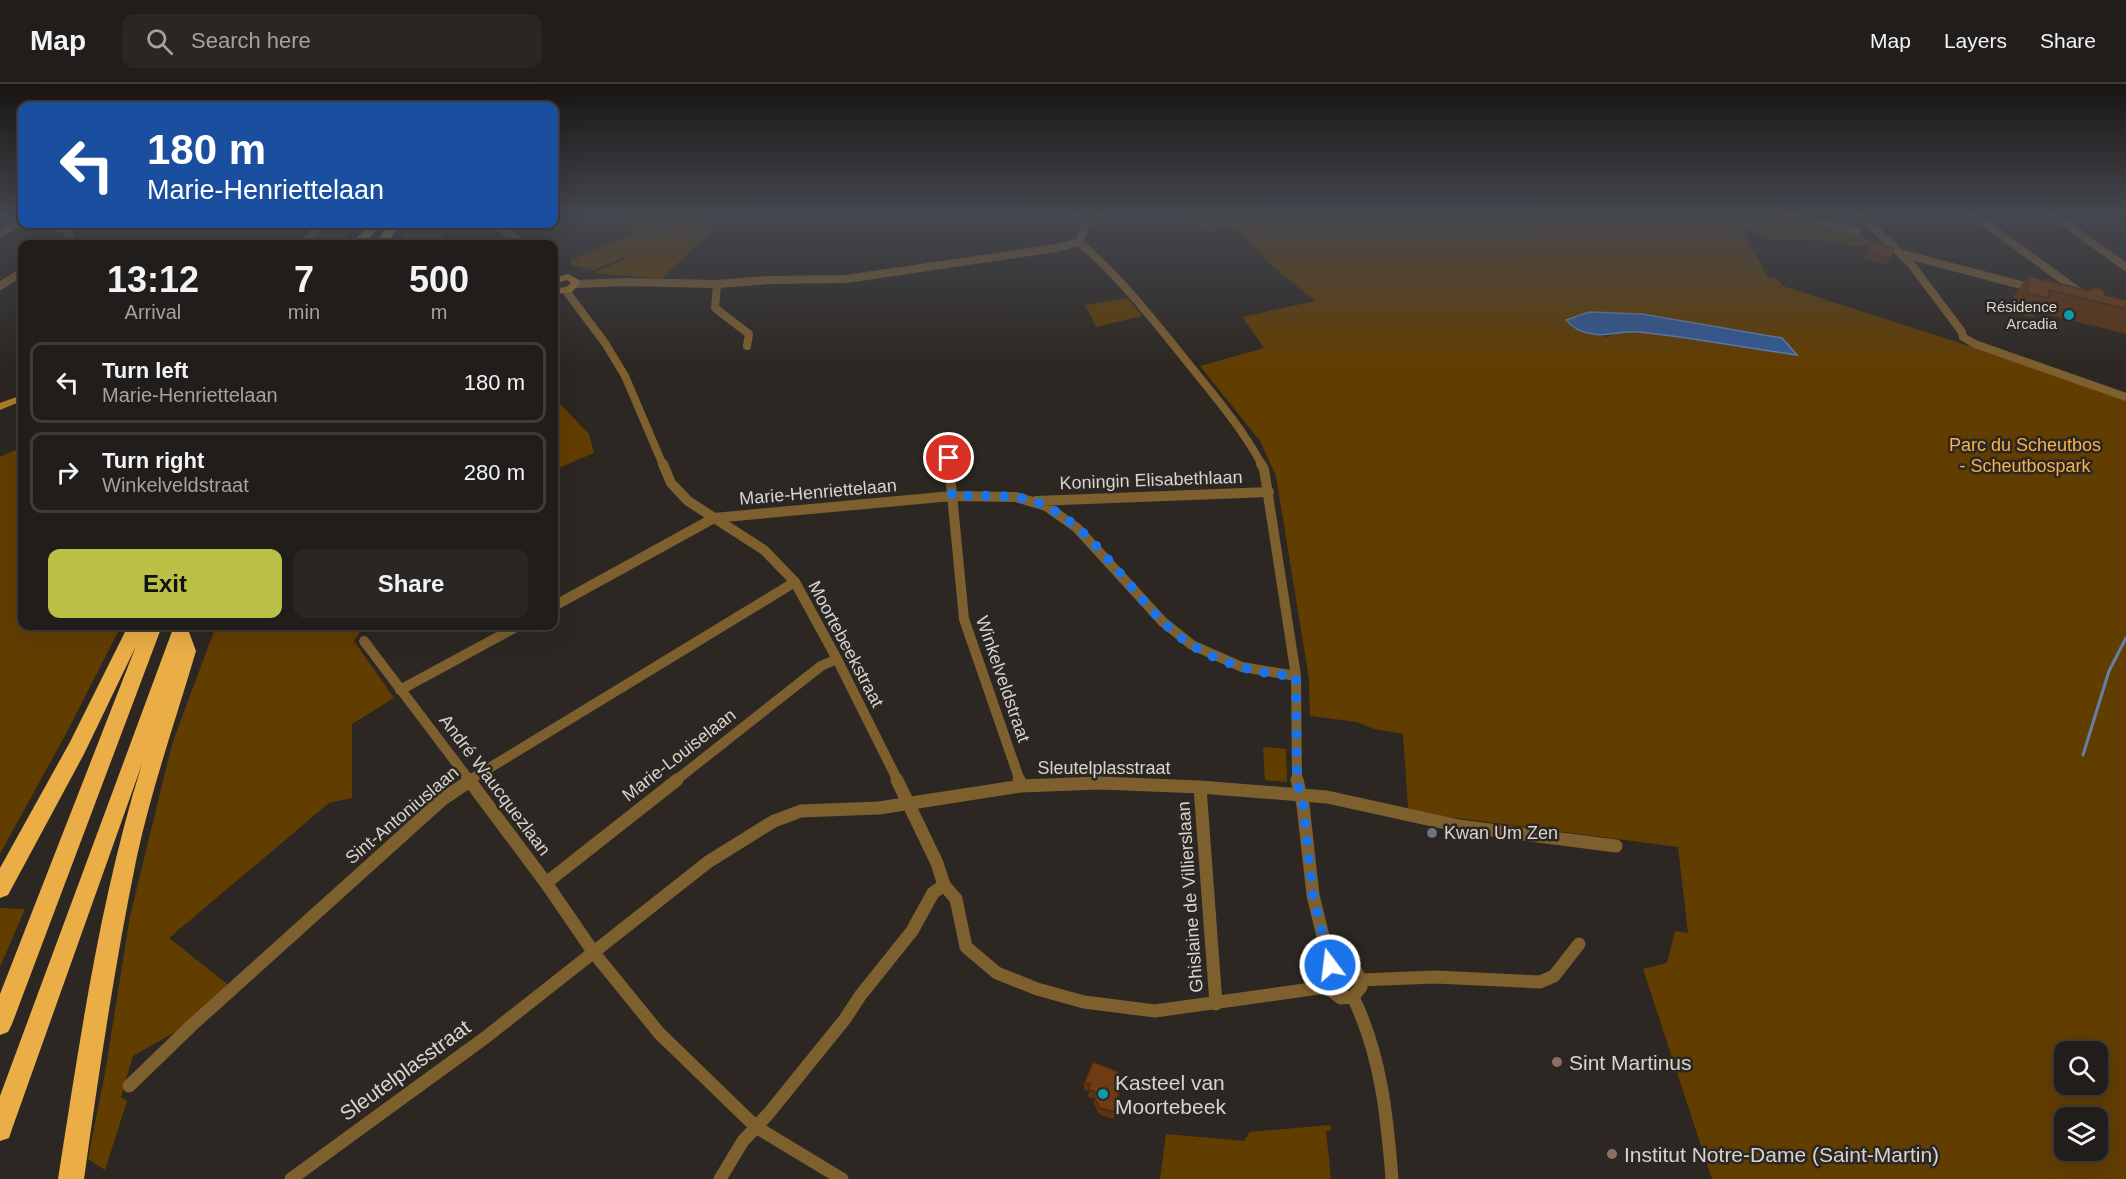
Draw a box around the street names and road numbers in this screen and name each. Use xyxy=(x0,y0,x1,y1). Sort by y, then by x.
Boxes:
street label: Koningin Elisabethlaan xyxy=(1059,467,1243,493)
street label: Marie-Henriettelaan xyxy=(738,475,898,509)
street label: Moortebeekstraat xyxy=(804,577,888,711)
street label: Winkelveldstraat xyxy=(972,613,1034,745)
street label: Marie-Louiselaan xyxy=(618,705,740,805)
street label: André Waucquezlaan xyxy=(435,711,555,859)
street label: Sleutelplasstraat xyxy=(1037,758,1171,778)
street label: Sint-Antoniuslaan xyxy=(342,762,462,868)
street label: Ghislaine de Villierslaan xyxy=(1173,801,1207,993)
street label: Sleutelplasstraat xyxy=(335,1015,475,1125)

